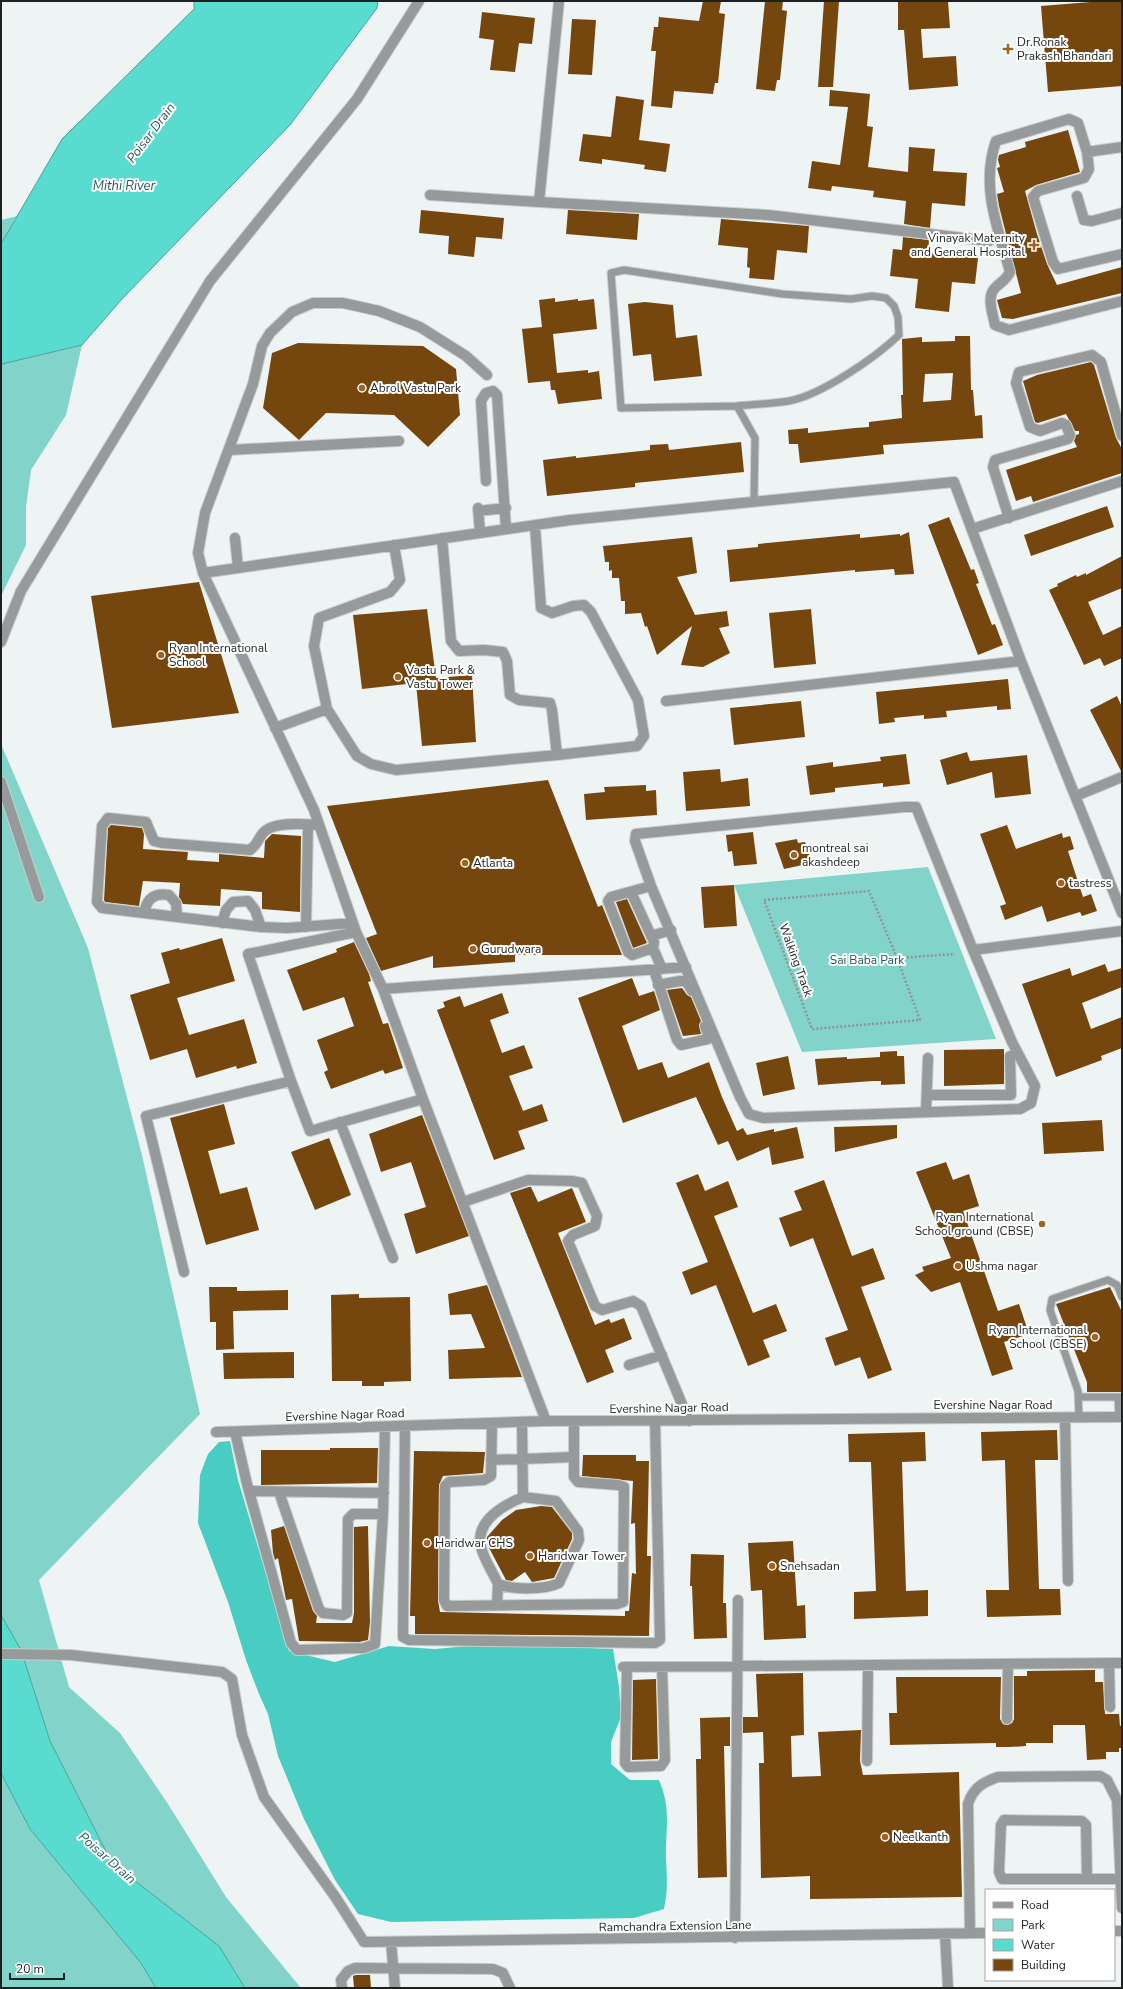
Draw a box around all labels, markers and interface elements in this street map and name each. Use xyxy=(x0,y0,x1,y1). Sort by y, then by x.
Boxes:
place label: Dr.Ronak Prakash Bhandari xyxy=(1017,34,1112,64)
marker: Dr.Ronak Prakash Bhandari xyxy=(1002,43,1014,55)
water label: Poisar Drain xyxy=(122,99,180,167)
water label: Mithi River xyxy=(93,177,155,195)
place label: Vinayak Maternity and General Hospital xyxy=(911,230,1026,260)
marker: Vinayak Maternity and General Hospital xyxy=(1028,239,1040,251)
place label: Abrol Vastu Park xyxy=(370,380,462,396)
marker: Abrol Vastu Park xyxy=(357,383,367,393)
place label: Ryan International School xyxy=(169,640,268,670)
marker: Ryan International School xyxy=(156,650,166,660)
place label: Vastu Park & Vastu Tower xyxy=(405,662,476,692)
marker: Vastu Park & Vastu Tower xyxy=(393,672,403,682)
place label: montreal sai akashdeep xyxy=(802,840,868,870)
marker: montreal sai akashdeep xyxy=(789,850,799,860)
place label: Atlanta xyxy=(473,855,513,871)
marker: Atlanta xyxy=(460,858,470,868)
place label: tastress xyxy=(1069,875,1112,891)
marker: tastress xyxy=(1056,878,1066,888)
street label: Walking Track xyxy=(775,921,817,1000)
place label: Gurudwara xyxy=(481,941,541,957)
marker: Gurudwara xyxy=(468,944,478,954)
park label: Sai Baba Park xyxy=(830,952,905,968)
place label: Ryan International School ground (CBSE) xyxy=(915,1209,1034,1239)
marker: Ryan International School ground (CBSE) xyxy=(1037,1219,1047,1229)
place label: Ushma nagar xyxy=(966,1258,1039,1274)
marker: Ushma nagar xyxy=(953,1261,963,1271)
place label: Ryan International School (CBSE) xyxy=(988,1322,1087,1352)
marker: Ryan International School (CBSE) xyxy=(1090,1332,1100,1342)
street label: Evershine Nagar Road xyxy=(933,1397,1053,1413)
street label: Evershine Nagar Road xyxy=(609,1399,729,1417)
street label: Evershine Nagar Road xyxy=(285,1405,405,1425)
place label: Haridwar CHS xyxy=(435,1535,513,1551)
marker: Haridwar CHS xyxy=(422,1538,432,1548)
place label: Haridwar Tower xyxy=(538,1548,626,1564)
marker: Haridwar Tower xyxy=(525,1551,535,1561)
place label: Snehsadan xyxy=(780,1558,840,1574)
marker: Snehsadan xyxy=(767,1561,777,1571)
water label: Poisar Drain xyxy=(74,1828,140,1888)
place label: Neelkanth xyxy=(893,1829,948,1845)
marker: Neelkanth xyxy=(880,1832,890,1842)
legend xyxy=(985,1889,1115,1981)
text: Road xyxy=(1021,1897,1049,1913)
street label: Ramchandra Extension Lane xyxy=(599,1917,751,1935)
text: Park xyxy=(1021,1917,1046,1933)
text: Water xyxy=(1021,1937,1055,1953)
scale bar xyxy=(10,1955,64,1981)
text: Building xyxy=(1021,1957,1066,1973)
text: 20 m xyxy=(16,1961,44,1977)

